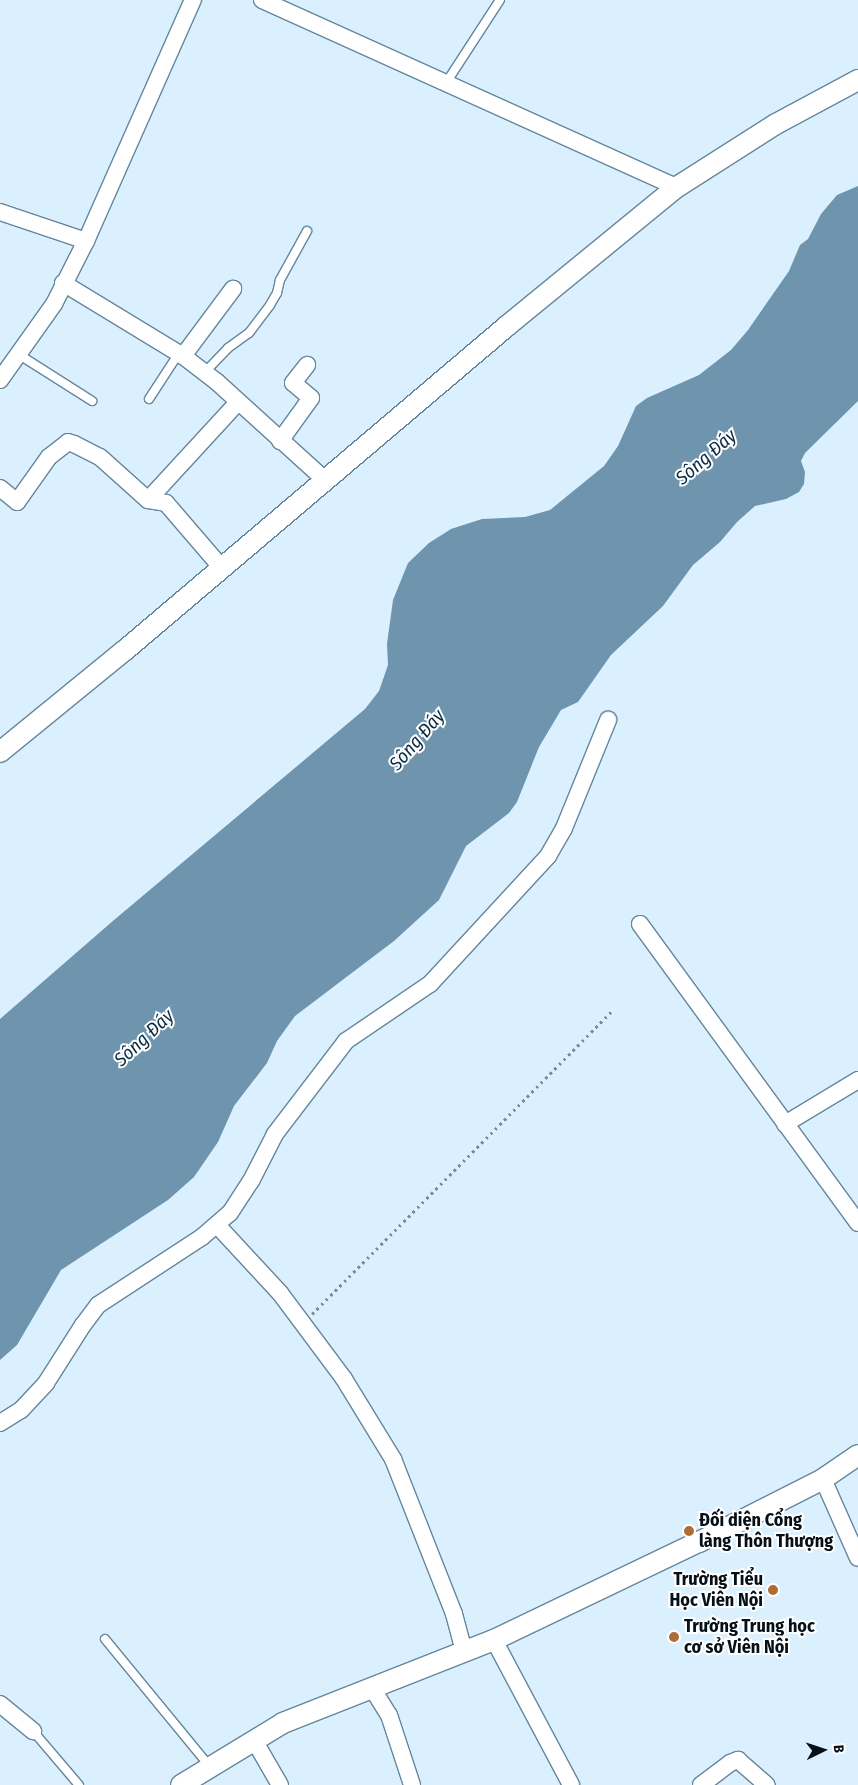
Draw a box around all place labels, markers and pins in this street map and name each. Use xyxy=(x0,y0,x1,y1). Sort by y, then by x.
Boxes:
place label: Đối diện Cổng làng Thôn Thượng xyxy=(699,1510,833,1552)
marker: Đối diện Cổng làng Thôn Thượng xyxy=(683,1525,695,1537)
place label: Trường Tiểu Học Viên Nội xyxy=(669,1569,763,1612)
marker: Trường Tiểu Học Viên Nội xyxy=(767,1584,779,1596)
place label: Trường Trung học cơ sở Viên Nội xyxy=(684,1616,815,1658)
marker: Trường Trung học cơ sở Viên Nội xyxy=(668,1631,680,1643)

